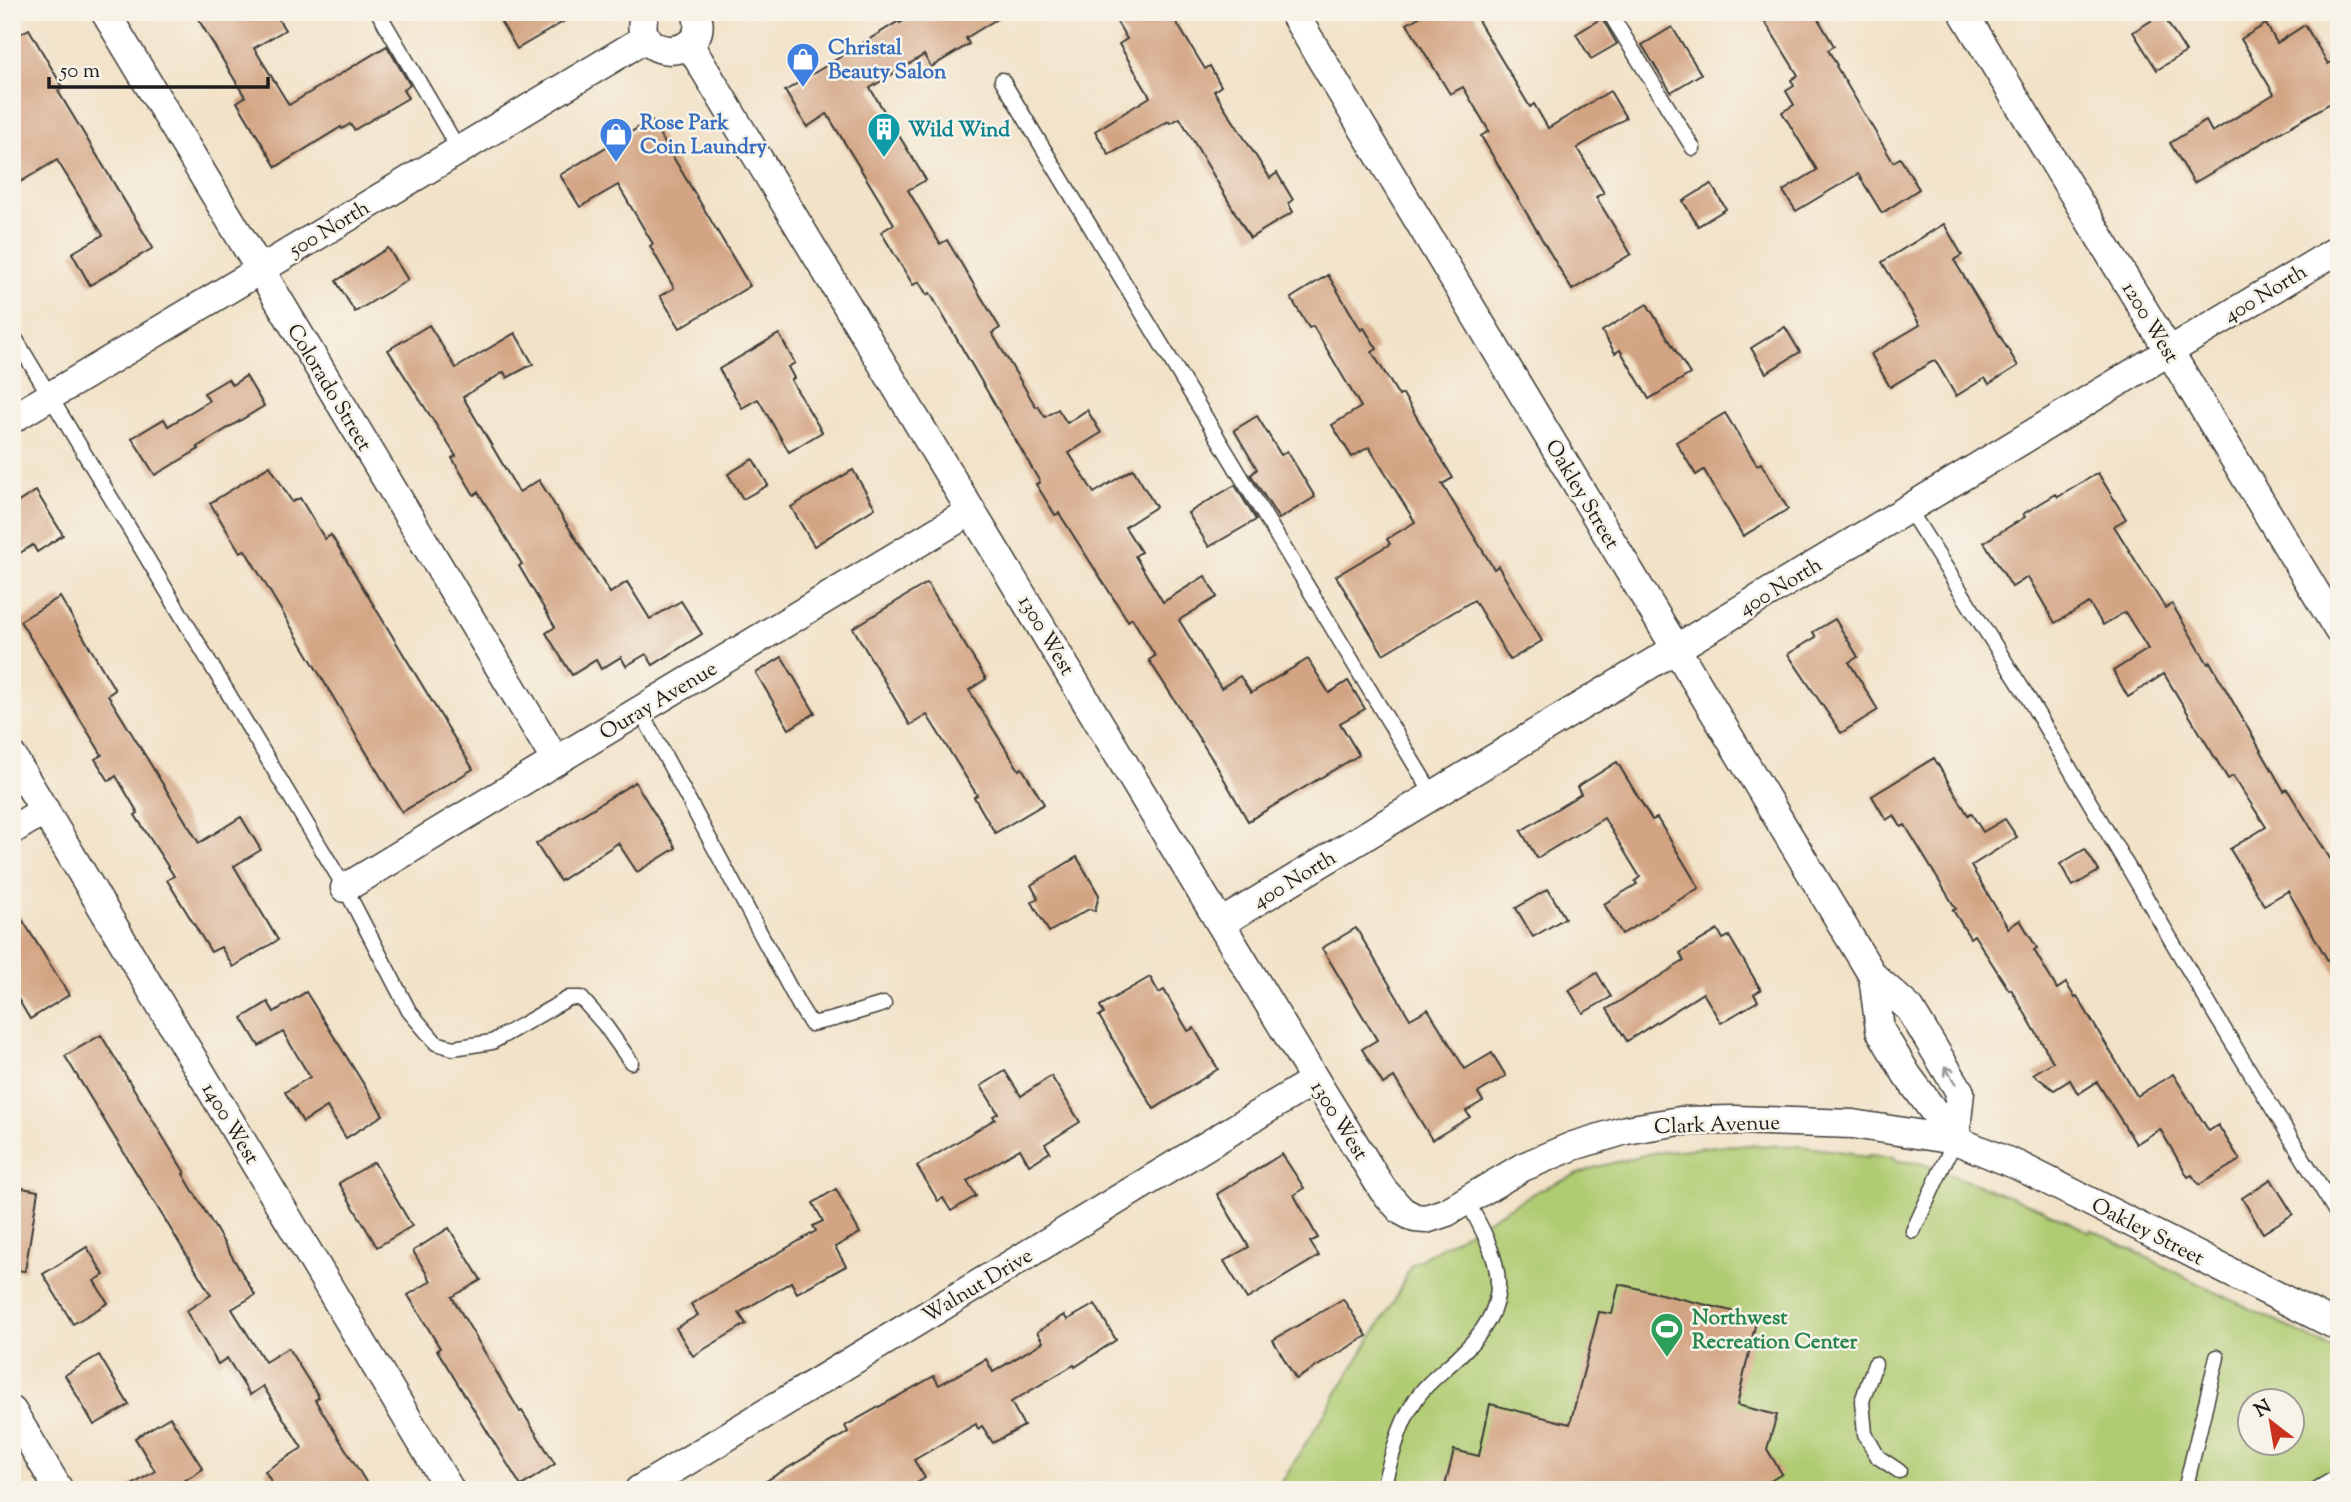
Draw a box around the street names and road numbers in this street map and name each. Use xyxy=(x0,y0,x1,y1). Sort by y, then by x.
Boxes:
street label: 500 North xyxy=(283,194,376,266)
street label: 400 North xyxy=(2219,258,2313,331)
street label: 1200 West xyxy=(2113,277,2185,369)
street label: Colorado Street xyxy=(278,319,378,457)
street label: Oakley Street xyxy=(1537,434,1626,556)
street label: 400 North xyxy=(1734,551,1828,624)
street label: 1300 West xyxy=(1010,590,1081,682)
street label: Ouray Avenue xyxy=(595,655,723,749)
street label: 400 North xyxy=(1248,844,1342,917)
street label: 1300 West xyxy=(1302,1076,1375,1167)
street label: 1400 West xyxy=(193,1077,266,1171)
street label: Clark Avenue xyxy=(1654,1109,1781,1143)
street label: Oakley Street xyxy=(2085,1191,2209,1274)
street label: Walnut Drive xyxy=(917,1242,1039,1332)

